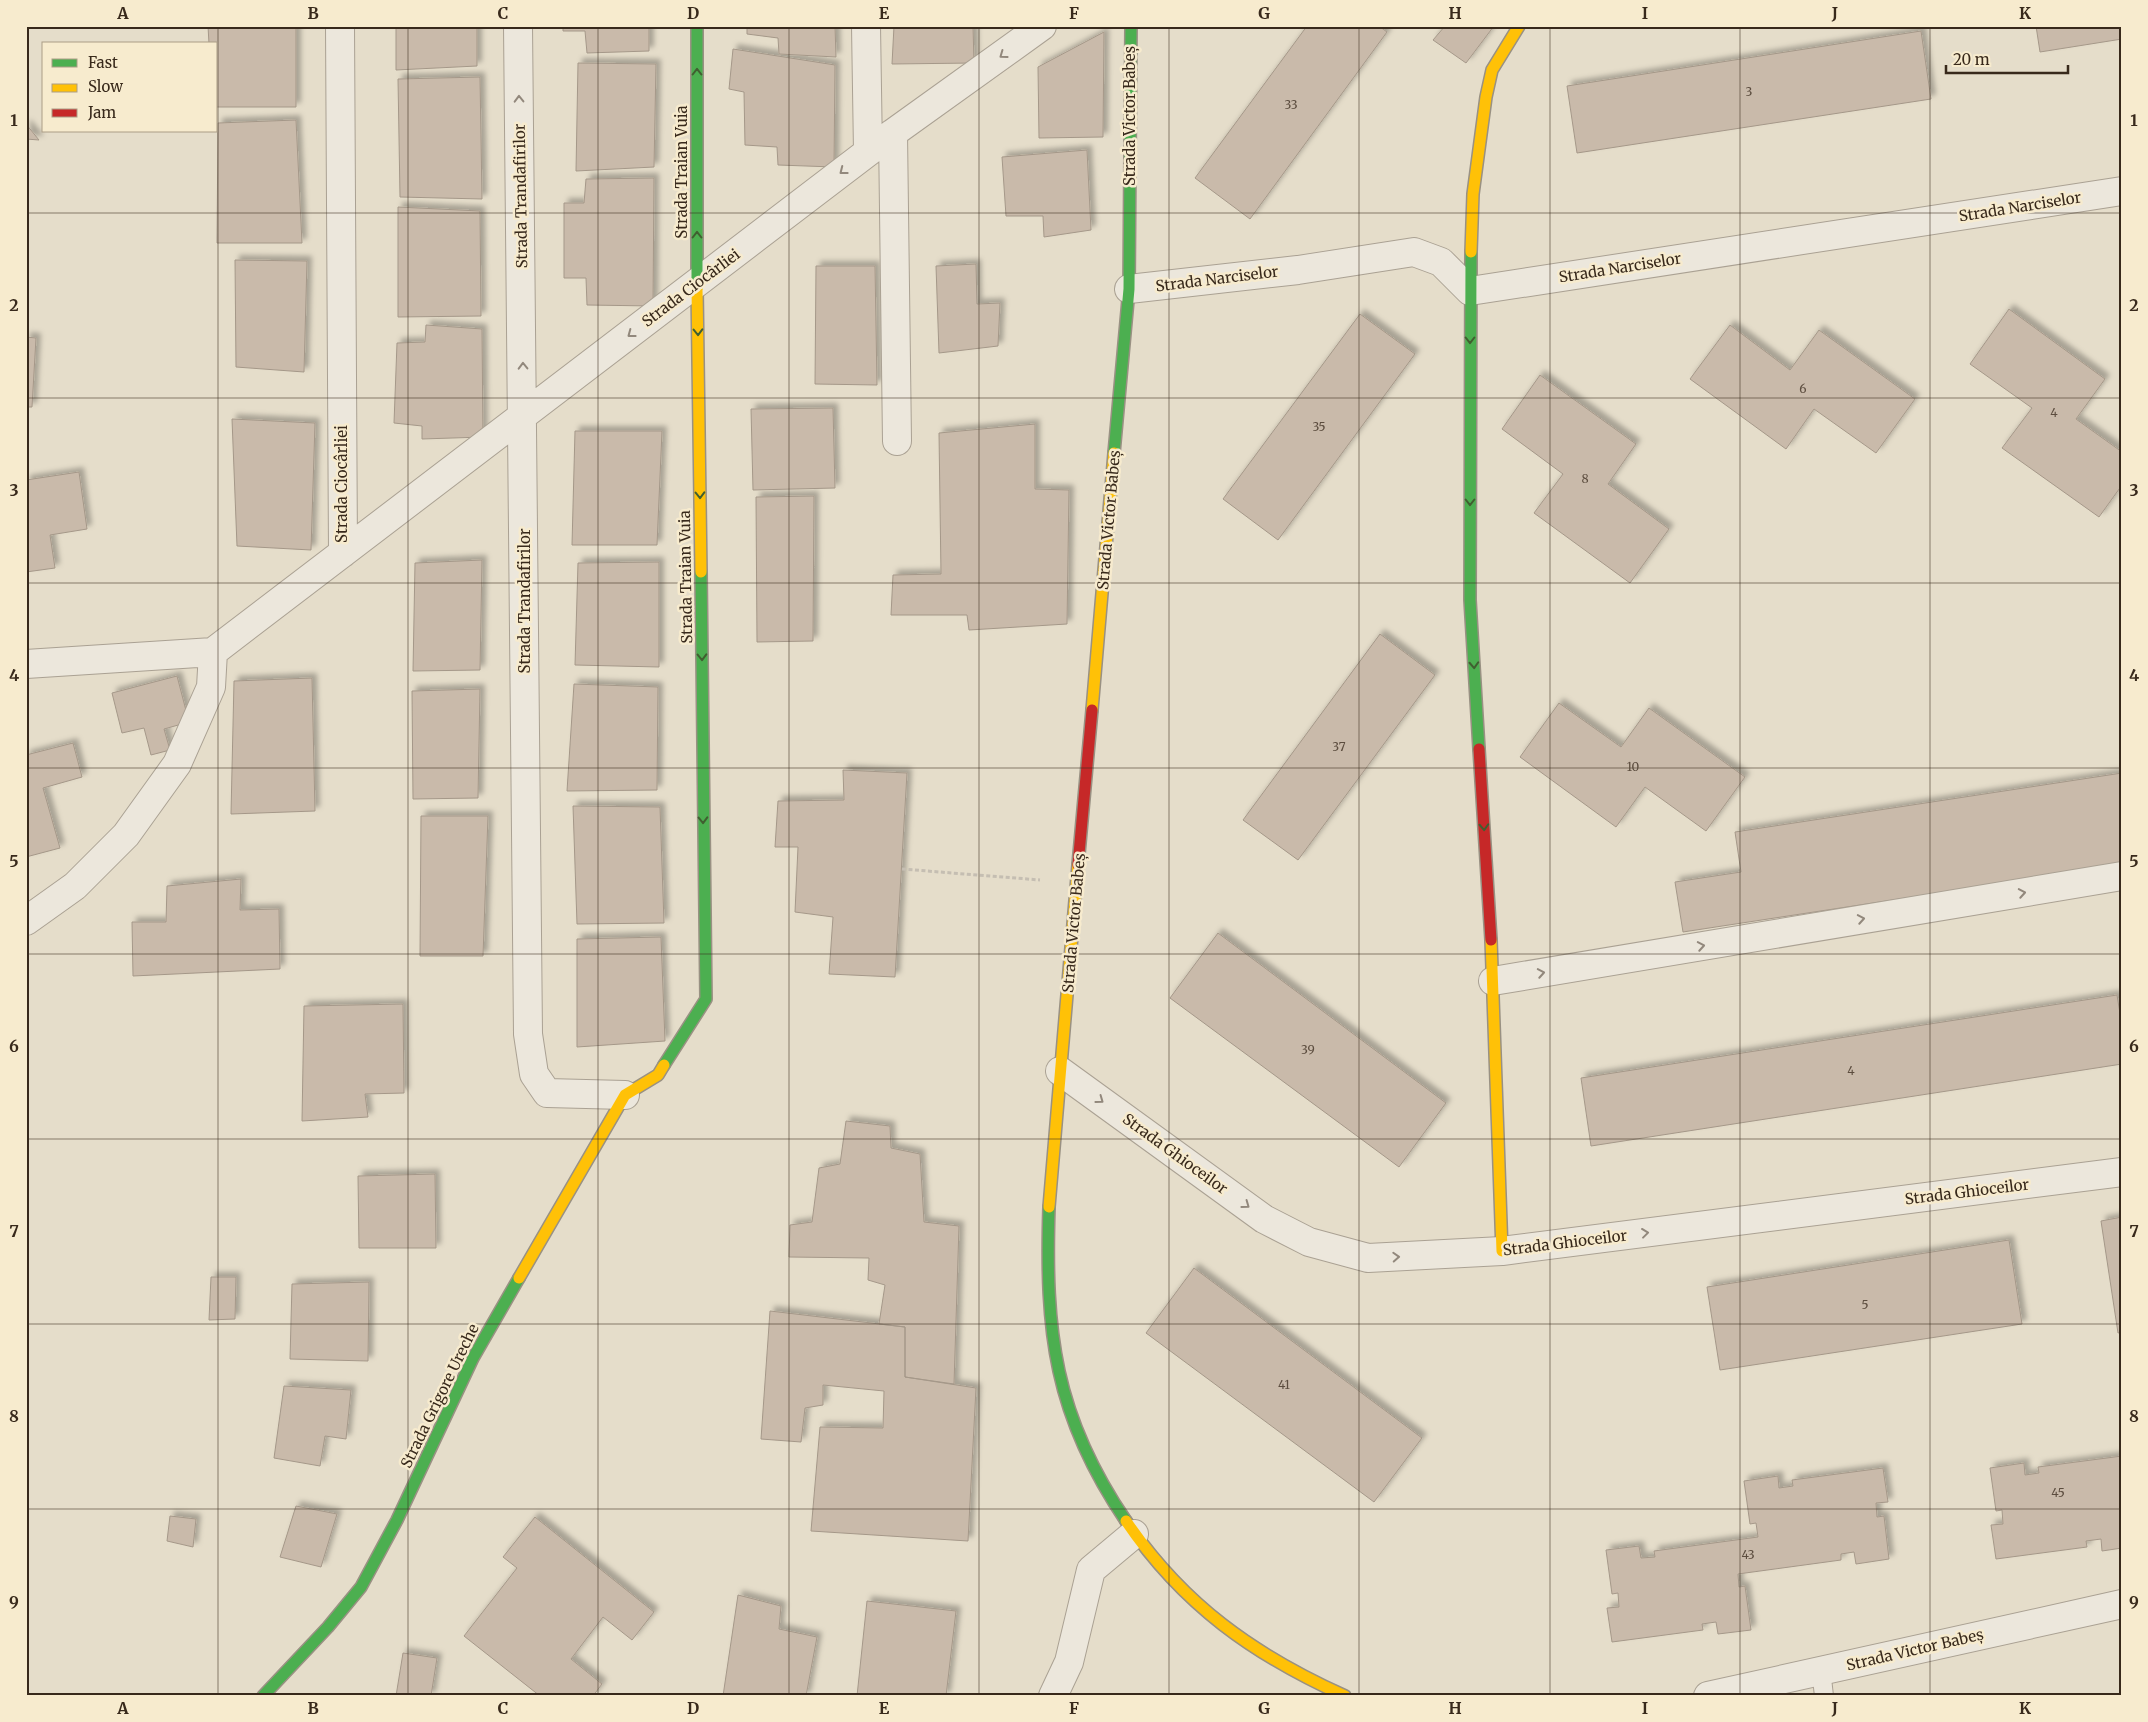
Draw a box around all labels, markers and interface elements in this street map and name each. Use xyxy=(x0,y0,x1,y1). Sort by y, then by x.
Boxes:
text: A xyxy=(116,3,129,23)
text: B xyxy=(307,3,319,23)
text: C xyxy=(498,3,508,23)
text: D xyxy=(687,3,699,23)
text: E xyxy=(879,3,890,23)
text: F xyxy=(1069,3,1079,23)
text: G xyxy=(1258,3,1270,23)
text: H xyxy=(1448,3,1462,23)
text: I xyxy=(1642,3,1648,23)
text: J xyxy=(1831,3,1838,23)
text: K xyxy=(2019,3,2031,23)
legend xyxy=(42,42,218,132)
scale bar xyxy=(1946,42,2068,74)
street label: Strada Victor Babeș xyxy=(1120,46,1140,186)
one-way arrow xyxy=(999,49,1009,58)
text: 20 m xyxy=(1953,50,1990,69)
text: Fast xyxy=(88,53,118,72)
one-way arrow xyxy=(692,68,702,76)
text: Slow xyxy=(88,77,123,96)
house number: 3 xyxy=(1746,84,1753,99)
one-way arrow xyxy=(514,95,525,103)
house number: 33 xyxy=(1284,97,1298,112)
text: Jam xyxy=(87,103,116,122)
street label: Strada Traian Vuia xyxy=(672,105,691,239)
text: 1 xyxy=(10,110,18,130)
text: 1 xyxy=(2130,110,2138,130)
street label: Strada Trandafirilor xyxy=(510,123,531,269)
one-way arrow xyxy=(840,166,849,174)
street label: Strada Narciselor xyxy=(1957,187,2083,226)
one-way arrow xyxy=(692,231,702,238)
street label: Strada Ciocârliei xyxy=(638,244,744,331)
street label: Strada Narciselor xyxy=(1557,248,1683,287)
street label: Strada Narciselor xyxy=(1154,262,1280,295)
text: 2 xyxy=(9,295,19,315)
text: 2 xyxy=(2129,295,2139,315)
one-way arrow xyxy=(627,328,637,337)
one-way arrow xyxy=(693,329,703,337)
one-way arrow xyxy=(1465,336,1475,344)
one-way arrow xyxy=(518,362,528,370)
house number: 6 xyxy=(1799,381,1807,396)
house number: 4 xyxy=(2050,405,2058,420)
house number: 35 xyxy=(1312,419,1326,434)
street label: Strada Ciocârliei xyxy=(332,425,351,543)
street label: Strada Victor Babeș xyxy=(1093,449,1125,591)
house number: 8 xyxy=(1581,471,1589,486)
text: 3 xyxy=(9,480,19,500)
text: 3 xyxy=(2129,480,2139,500)
one-way arrow xyxy=(695,492,705,499)
one-way arrow xyxy=(1465,499,1475,507)
street label: Strada Traian Vuia xyxy=(675,510,696,644)
street label: Strada Trandafirilor xyxy=(515,528,534,673)
one-way arrow xyxy=(696,654,707,662)
one-way arrow xyxy=(1469,661,1480,669)
text: 4 xyxy=(9,665,19,685)
text: 4 xyxy=(2129,665,2139,685)
house number: 37 xyxy=(1332,739,1346,754)
house number: 10 xyxy=(1627,759,1640,774)
one-way arrow xyxy=(698,816,709,824)
one-way arrow xyxy=(1478,823,1489,831)
text: 5 xyxy=(9,851,19,871)
text: 5 xyxy=(2129,851,2139,871)
street label: Strada Victor Babeș xyxy=(1058,852,1090,994)
one-way arrow xyxy=(2017,888,2026,898)
one-way arrow xyxy=(1857,915,1866,925)
one-way arrow xyxy=(1697,942,1706,952)
one-way arrow xyxy=(1537,969,1545,979)
text: 6 xyxy=(9,1036,19,1056)
text: 6 xyxy=(2129,1036,2139,1056)
house number: 39 xyxy=(1301,1042,1315,1057)
house number: 4 xyxy=(1847,1063,1855,1078)
one-way arrow xyxy=(1094,1094,1104,1103)
street label: Strada Ghioceilor xyxy=(1119,1109,1232,1198)
street label: Strada Ghioceilor xyxy=(1904,1174,2030,1209)
one-way arrow xyxy=(1240,1199,1250,1208)
text: 7 xyxy=(9,1221,19,1241)
text: 7 xyxy=(2129,1221,2139,1241)
street label: Strada Ghioceilor xyxy=(1502,1225,1628,1260)
one-way arrow xyxy=(1641,1228,1649,1239)
one-way arrow xyxy=(1392,1251,1400,1262)
house number: 5 xyxy=(1861,1297,1869,1312)
street label: Strada Grigore Ureche xyxy=(396,1320,483,1471)
house number: 41 xyxy=(1278,1377,1291,1392)
text: 8 xyxy=(9,1406,19,1426)
text: 8 xyxy=(2129,1406,2139,1426)
house number: 45 xyxy=(2051,1485,2065,1500)
house number: 43 xyxy=(1741,1547,1755,1562)
text: 9 xyxy=(9,1592,19,1612)
text: 9 xyxy=(2129,1592,2139,1612)
street label: Strada Victor Babeș xyxy=(1844,1624,1986,1676)
text: A xyxy=(116,1698,129,1718)
text: B xyxy=(307,1698,319,1718)
text: C xyxy=(498,1698,508,1718)
text: D xyxy=(687,1698,699,1718)
text: E xyxy=(879,1698,890,1718)
text: F xyxy=(1069,1698,1079,1718)
text: G xyxy=(1258,1698,1270,1718)
text: H xyxy=(1448,1698,1462,1718)
text: I xyxy=(1642,1698,1648,1718)
text: J xyxy=(1831,1698,1838,1718)
text: K xyxy=(2019,1698,2031,1718)

